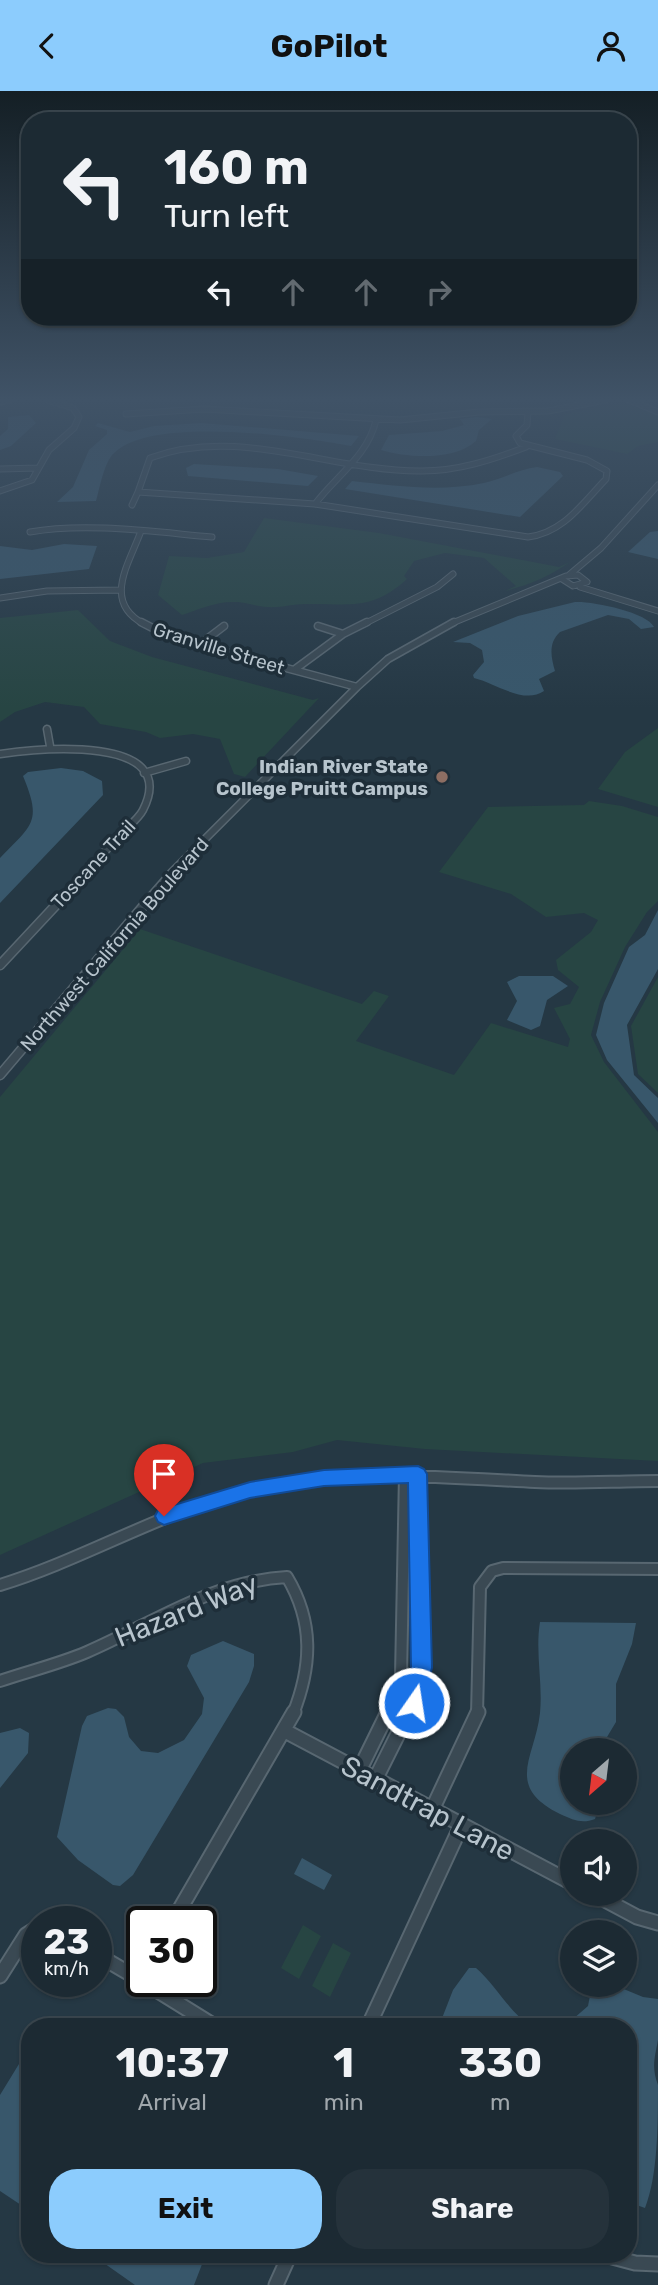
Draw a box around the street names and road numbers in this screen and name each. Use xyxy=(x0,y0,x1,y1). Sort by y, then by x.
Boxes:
street label: Granville Street xyxy=(150,618,288,680)
street label: Toscane Trail xyxy=(46,815,140,914)
street label: Northwest California Boulevard xyxy=(15,833,213,1056)
street label: Hazard Way xyxy=(110,1567,262,1654)
street label: Sandtrap Lane xyxy=(336,1749,520,1868)

